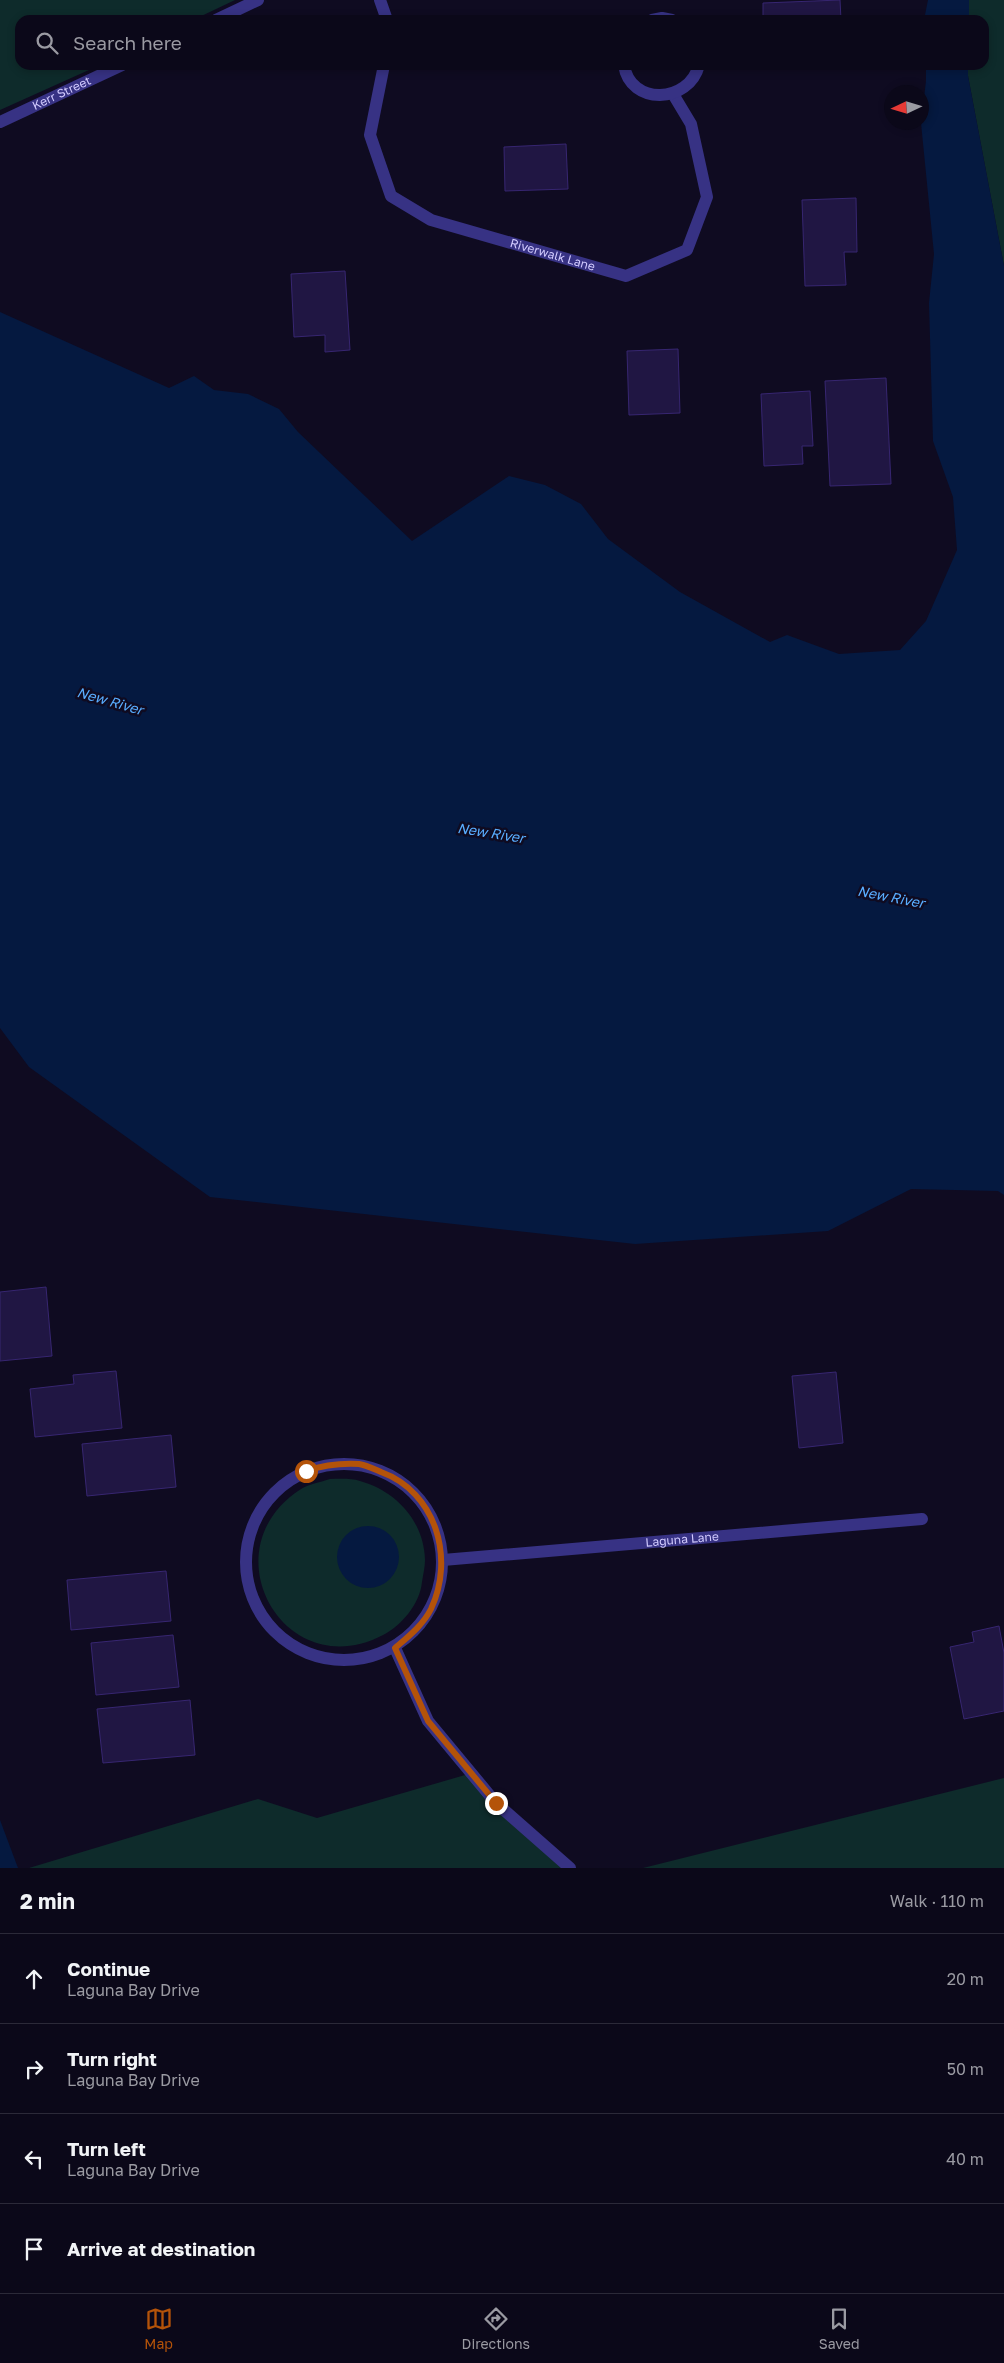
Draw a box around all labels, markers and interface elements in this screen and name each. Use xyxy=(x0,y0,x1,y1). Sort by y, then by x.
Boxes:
search box xyxy=(15,15,989,70)
icon: search xyxy=(33,29,61,57)
text: Search here xyxy=(73,31,182,54)
street label: Kerr Street xyxy=(30,73,93,113)
north arrow xyxy=(884,85,929,130)
street label: Riverwalk Lane xyxy=(508,235,597,274)
water label: New River xyxy=(75,683,148,719)
water label: New River xyxy=(456,819,528,847)
water label: New River xyxy=(856,882,929,912)
route start xyxy=(295,1460,318,1483)
street label: Laguna Lane xyxy=(645,1528,719,1550)
route end xyxy=(485,1792,508,1815)
text: 2 min xyxy=(20,1888,75,1914)
text: Walk · 110 m xyxy=(890,1891,984,1911)
text: Continue xyxy=(67,1957,150,1980)
icon: ahead xyxy=(20,1965,48,1993)
text: 20 m xyxy=(947,1969,984,1989)
text: Laguna Bay Drive xyxy=(67,1980,200,2000)
text: Turn right xyxy=(67,2047,157,2070)
icon: right xyxy=(20,2055,48,2083)
text: 50 m xyxy=(947,2059,984,2079)
text: Laguna Bay Drive xyxy=(67,2070,200,2090)
text: Turn left xyxy=(67,2137,146,2160)
icon: left xyxy=(20,2145,48,2173)
text: 40 m xyxy=(946,2149,984,2169)
text: Laguna Bay Drive xyxy=(67,2160,200,2180)
icon: arrive xyxy=(20,2235,48,2263)
text: Arrive at destination xyxy=(67,2237,255,2260)
tab: Map xyxy=(144,2305,173,2352)
tab: Directions xyxy=(462,2305,530,2352)
tab: Saved xyxy=(819,2305,860,2352)

